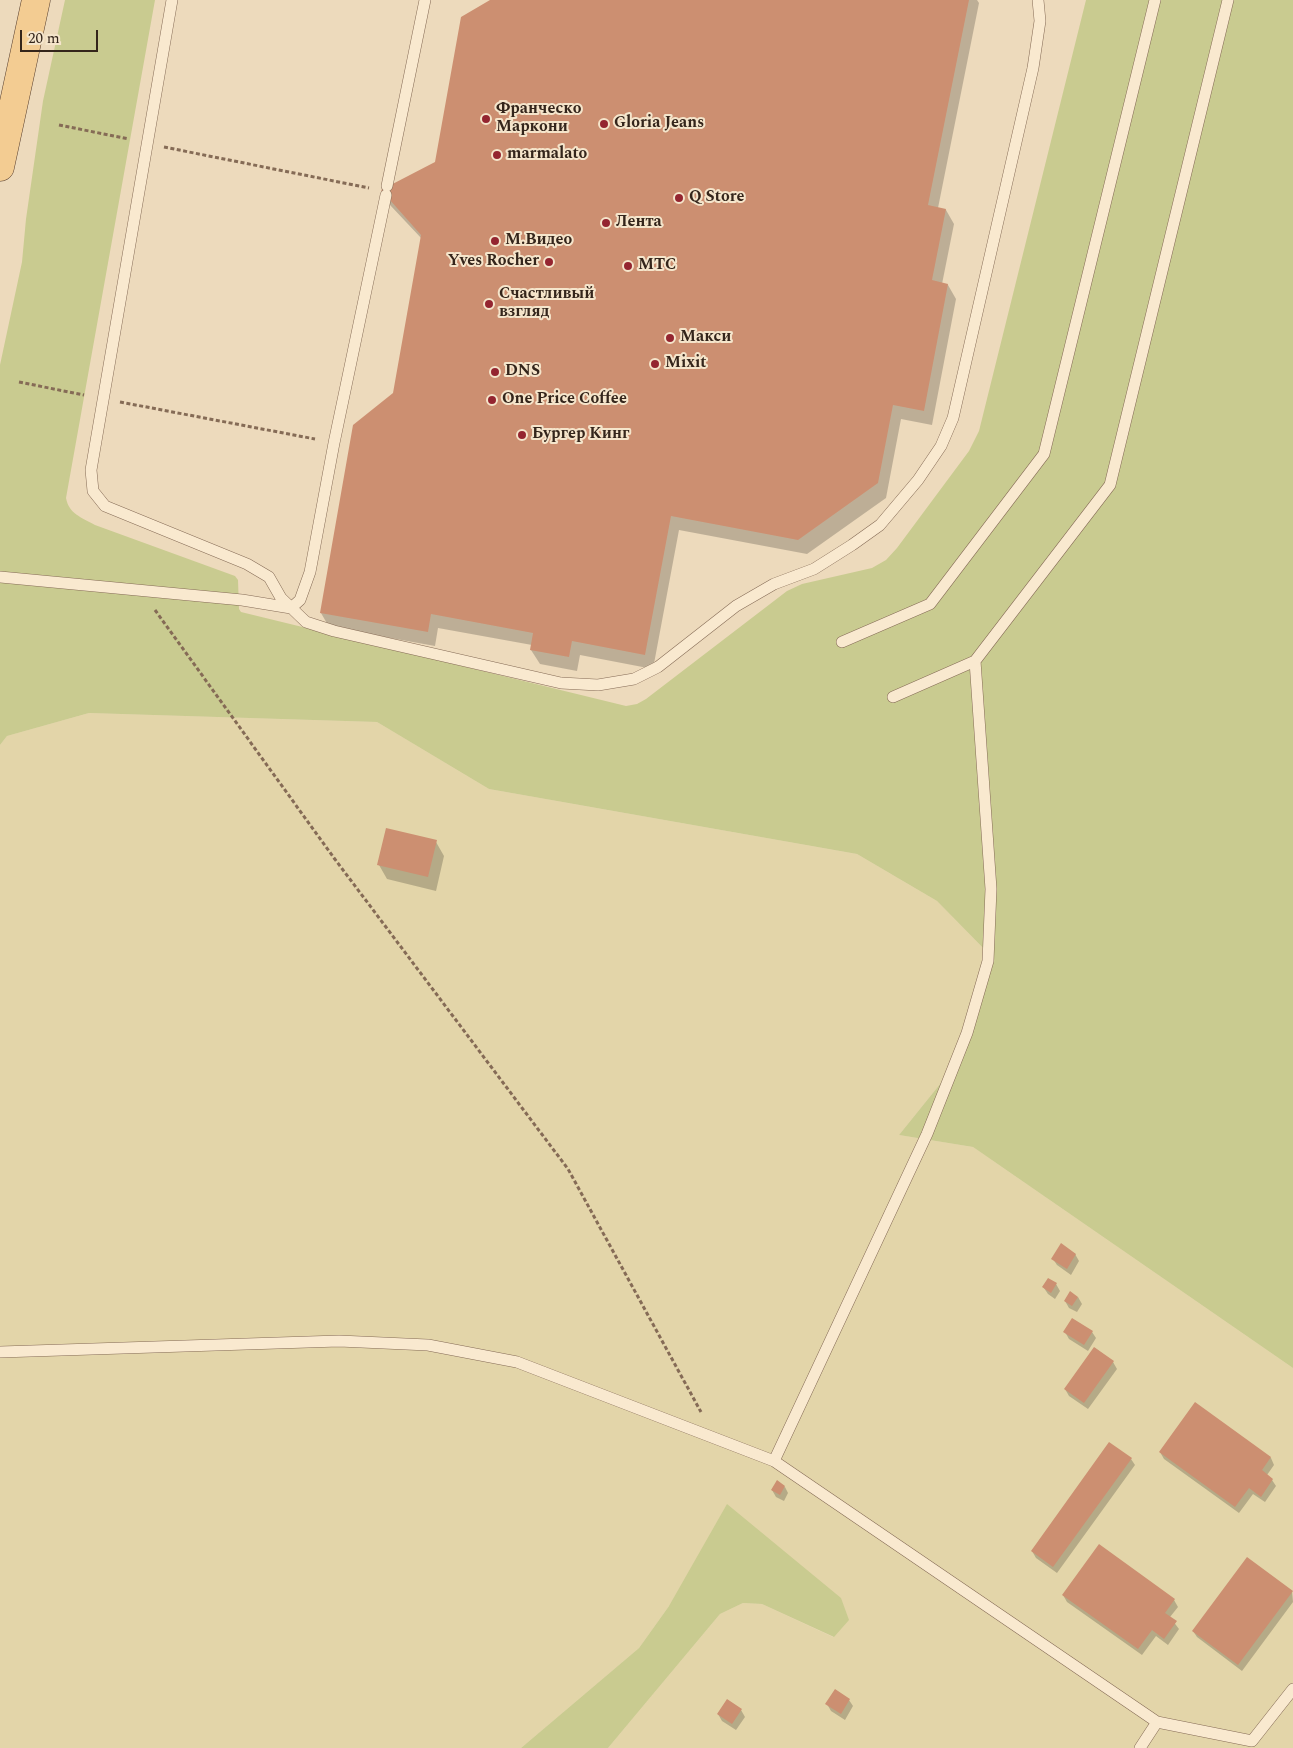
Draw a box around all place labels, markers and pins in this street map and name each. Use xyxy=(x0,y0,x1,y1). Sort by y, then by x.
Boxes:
place label: Франческо Маркони xyxy=(496,100,581,138)
marker: Франческо Маркони xyxy=(480,113,492,125)
place label: Gloria Jeans xyxy=(614,114,704,134)
marker: Gloria Jeans xyxy=(598,118,610,130)
place label: marmalato xyxy=(507,145,587,165)
marker: marmalato xyxy=(491,149,503,161)
place label: Q Store xyxy=(689,188,744,208)
marker: Q Store xyxy=(673,192,685,204)
place label: Лента xyxy=(616,213,662,233)
marker: Лента xyxy=(600,217,612,229)
place label: М.Видео xyxy=(505,231,572,251)
marker: М.Видео xyxy=(489,235,501,247)
place label: Yves Rocher xyxy=(448,252,539,272)
marker: Yves Rocher xyxy=(543,256,555,268)
place label: МТС xyxy=(638,256,676,276)
marker: МТС xyxy=(622,260,634,272)
place label: Счастливый взгляд xyxy=(499,285,595,323)
marker: Счастливый взгляд xyxy=(483,298,495,310)
place label: Макси xyxy=(680,328,731,348)
marker: Макси xyxy=(664,332,676,344)
place label: Mixit xyxy=(665,354,706,374)
marker: Mixit xyxy=(649,358,661,370)
place label: DNS xyxy=(505,362,540,382)
marker: DNS xyxy=(489,366,501,378)
place label: One Price Coffee xyxy=(502,390,627,410)
marker: One Price Coffee xyxy=(486,394,498,406)
place label: Бургер Кинг xyxy=(532,425,629,445)
marker: Бургер Кинг xyxy=(516,429,528,441)

